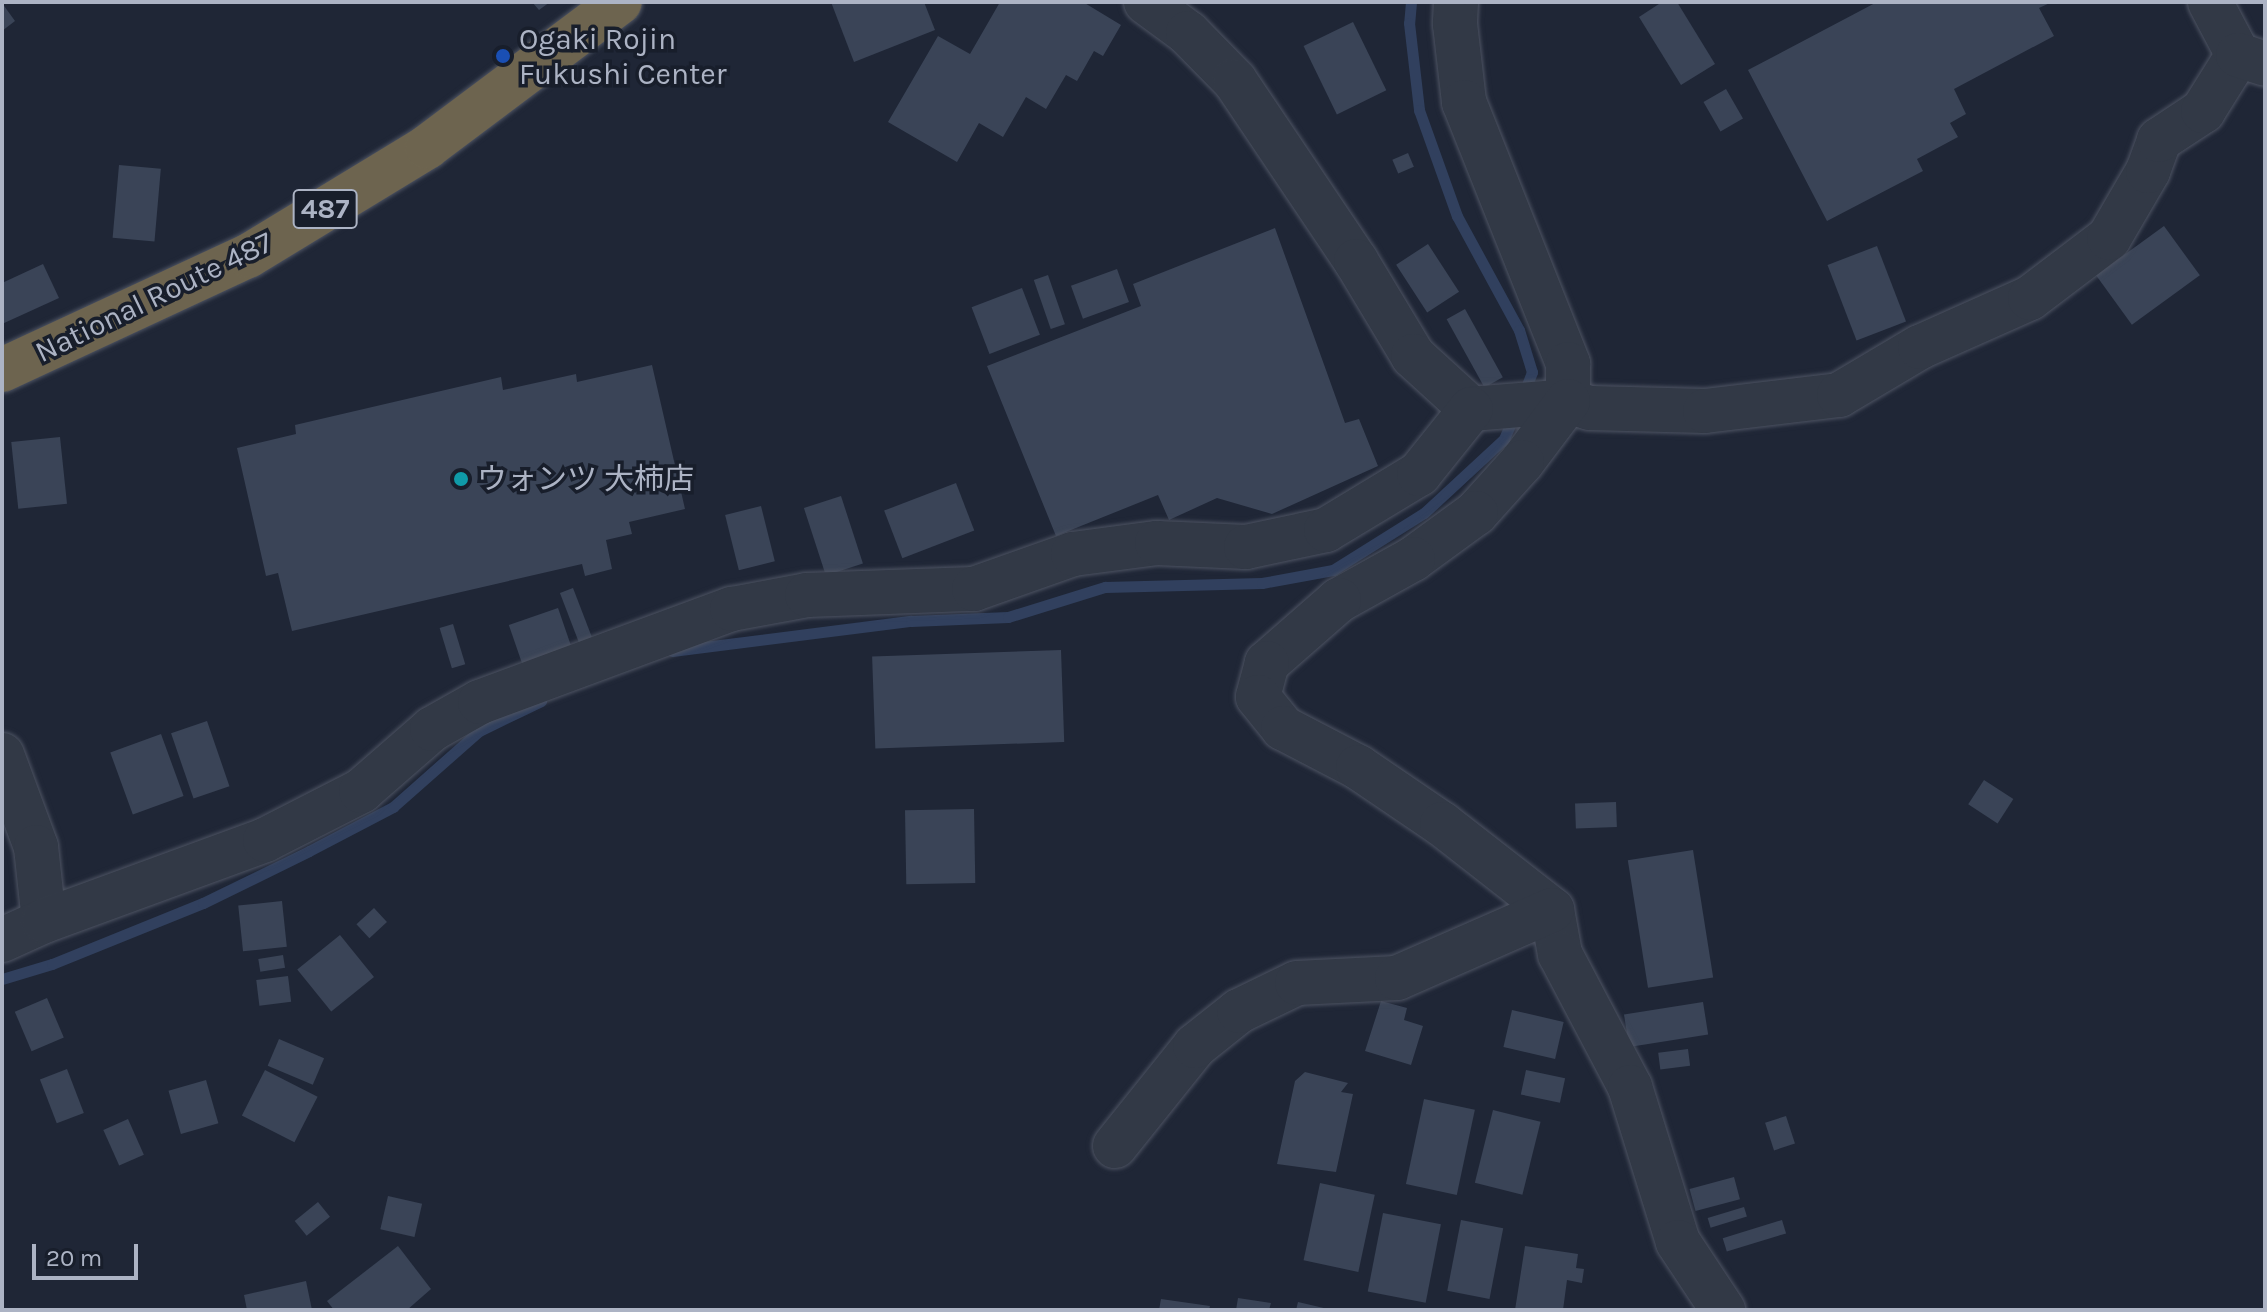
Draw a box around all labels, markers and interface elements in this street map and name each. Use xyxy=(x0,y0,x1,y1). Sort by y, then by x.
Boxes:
place label: Ogaki Rojin Fukushi Center xyxy=(519,21,727,92)
marker: Ogaki Rojin Fukushi Center xyxy=(494,47,512,65)
road number: 487 xyxy=(291,185,359,233)
street label: National Route 487 xyxy=(29,224,279,370)
place label: ウォンツ 大柿店 xyxy=(477,461,694,497)
marker: ウォンツ 大柿店 xyxy=(452,470,470,488)
scale bar xyxy=(36,1228,142,1278)
text: 20 m xyxy=(46,1244,102,1272)

